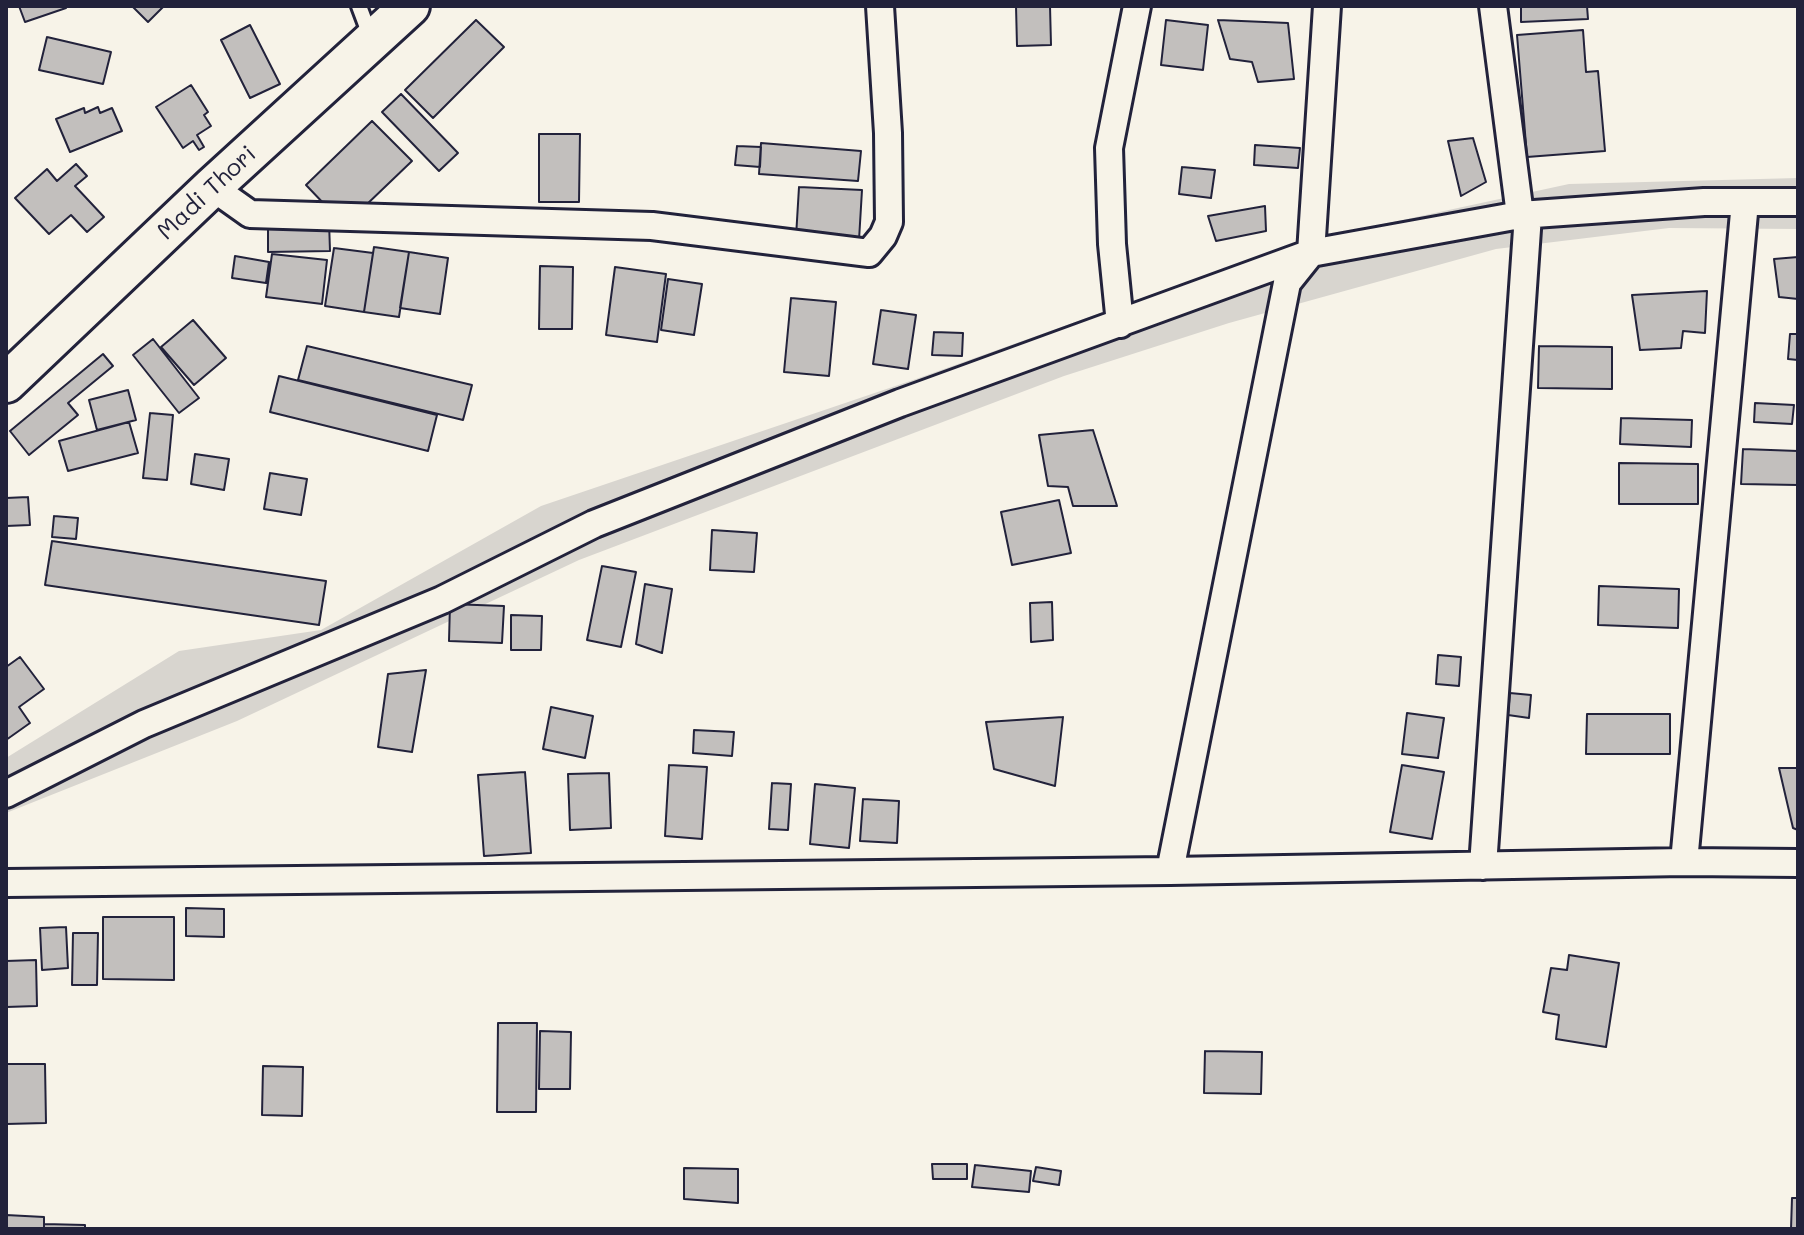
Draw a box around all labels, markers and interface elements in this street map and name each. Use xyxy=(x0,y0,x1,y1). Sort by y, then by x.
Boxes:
street label: Madi Thori xyxy=(152,140,262,246)

